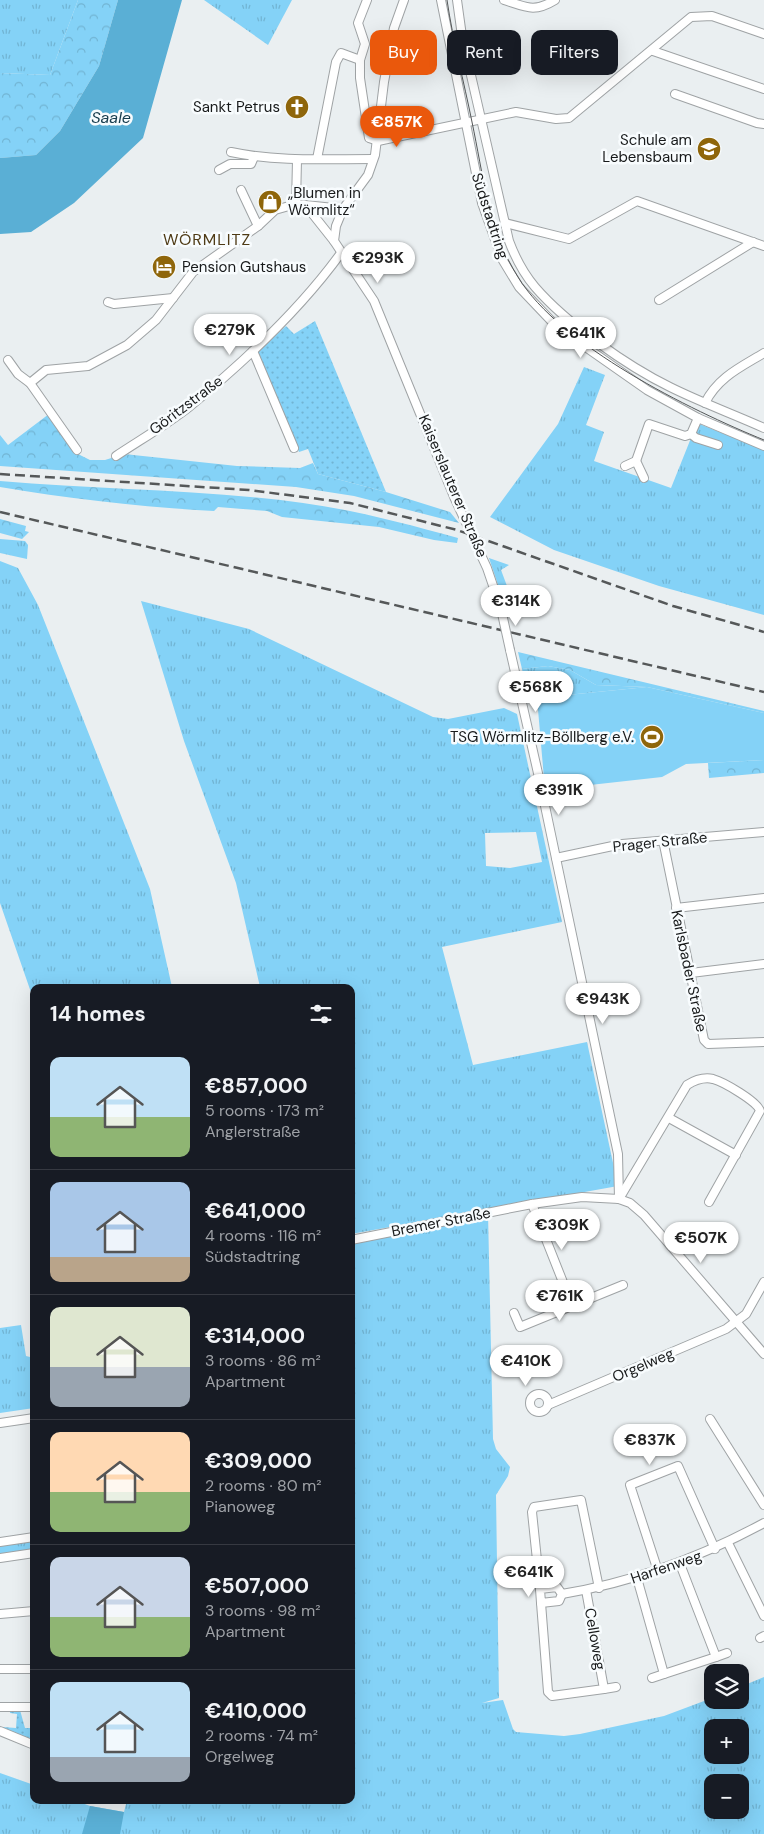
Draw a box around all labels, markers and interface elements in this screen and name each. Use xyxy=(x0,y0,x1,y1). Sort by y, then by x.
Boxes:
chip: Buy xyxy=(370,30,437,75)
chip: Rent xyxy=(447,30,521,75)
chip: Filters xyxy=(531,30,618,75)
church icon: Sankt Petrus xyxy=(284,94,310,120)
place label: Sankt Petrus xyxy=(193,97,280,117)
pin: €857K xyxy=(362,106,432,148)
water label: Saale xyxy=(91,107,131,128)
text: €857K xyxy=(371,111,423,132)
place label: Schule am Lebensbaum xyxy=(602,130,692,167)
school or university icon: Schule am Lebensbaum xyxy=(696,136,722,162)
street label: Südstadtring xyxy=(467,170,513,262)
place label: „Blumen in Wörmlitz“ xyxy=(288,183,361,220)
shop icon: „Blumen in Wörmlitz“ xyxy=(257,189,283,215)
district label: WÖRMLITZ xyxy=(163,229,251,250)
pin: €293K xyxy=(343,242,413,284)
text: €293K xyxy=(352,247,404,268)
hotel icon: Pension Gutshaus xyxy=(151,254,177,280)
place label: Pension Gutshaus xyxy=(182,257,306,277)
pin: €279K xyxy=(195,314,265,356)
pin: €641K xyxy=(546,316,616,359)
text: €279K xyxy=(205,319,255,340)
text: €641K xyxy=(556,322,606,343)
street label: Göritzstraße xyxy=(145,371,227,439)
street label: Kaiserslauterer Straße xyxy=(414,411,492,561)
pin: €314K xyxy=(481,584,551,627)
text: €314K xyxy=(492,590,540,611)
pin: €568K xyxy=(501,670,571,713)
text: €568K xyxy=(509,676,563,697)
sports icon: TSG Wörmlitz-Böllberg e.V. xyxy=(639,724,665,750)
place label: TSG Wörmlitz-Böllberg e.V. xyxy=(450,727,634,747)
pin: €391K xyxy=(524,774,594,816)
text: €391K xyxy=(535,779,583,800)
street label: Prager Straße xyxy=(612,827,708,857)
street label: Karlsbader Straße xyxy=(666,908,712,1034)
pin: €943K xyxy=(568,982,638,1025)
text: €943K xyxy=(576,988,630,1009)
text: 14 homes xyxy=(50,1000,146,1028)
icon: filters xyxy=(307,1000,335,1028)
text: €857,000 xyxy=(205,1072,308,1100)
icon: home xyxy=(90,1077,150,1137)
text: 5 rooms · 173 m² xyxy=(205,1100,324,1121)
text: Anglerstraße xyxy=(205,1121,300,1142)
text: €641,000 xyxy=(205,1197,306,1225)
icon: home xyxy=(90,1202,150,1262)
street label: Bremer Straße xyxy=(390,1203,492,1241)
pin: €309K xyxy=(527,1208,597,1251)
text: €309K xyxy=(535,1214,589,1235)
pin: €507K xyxy=(666,1222,736,1264)
text: 4 rooms · 116 m² xyxy=(205,1225,321,1246)
text: €507K xyxy=(675,1227,727,1248)
text: Südstadtring xyxy=(205,1246,300,1267)
pin: €761K xyxy=(525,1280,595,1322)
text: €761K xyxy=(536,1285,584,1306)
text: €314,000 xyxy=(205,1322,305,1350)
icon: home xyxy=(90,1327,150,1387)
street label: Orgelweg xyxy=(609,1343,677,1387)
pin: €410K xyxy=(491,1344,561,1387)
text: 3 rooms · 86 m² xyxy=(205,1350,321,1371)
text: €410K xyxy=(501,1350,551,1371)
text: Apartment xyxy=(205,1371,285,1392)
pin: €837K xyxy=(615,1424,685,1466)
text: €837K xyxy=(624,1429,676,1450)
text: €309,000 xyxy=(205,1447,312,1475)
icon: home xyxy=(90,1452,150,1512)
text: 2 rooms · 80 m² xyxy=(205,1475,322,1496)
text: Pianoweg xyxy=(205,1496,275,1517)
street label: Harfenweg xyxy=(628,1546,704,1588)
pin: €641K xyxy=(494,1556,564,1598)
text: €641K xyxy=(504,1561,554,1582)
text: €507,000 xyxy=(205,1572,309,1600)
icon: home xyxy=(90,1577,150,1637)
text: 3 rooms · 98 m² xyxy=(205,1600,321,1621)
street label: Celloweg xyxy=(580,1606,610,1672)
text: Apartment xyxy=(205,1621,285,1642)
map controls xyxy=(704,1664,749,1819)
button: layers xyxy=(704,1664,749,1709)
text: €410,000 xyxy=(205,1697,307,1725)
icon: home xyxy=(90,1702,150,1762)
button: + xyxy=(704,1719,749,1764)
text: 2 rooms · 74 m² xyxy=(205,1725,318,1746)
text: Orgelweg xyxy=(205,1746,274,1767)
button: − xyxy=(704,1774,749,1819)

